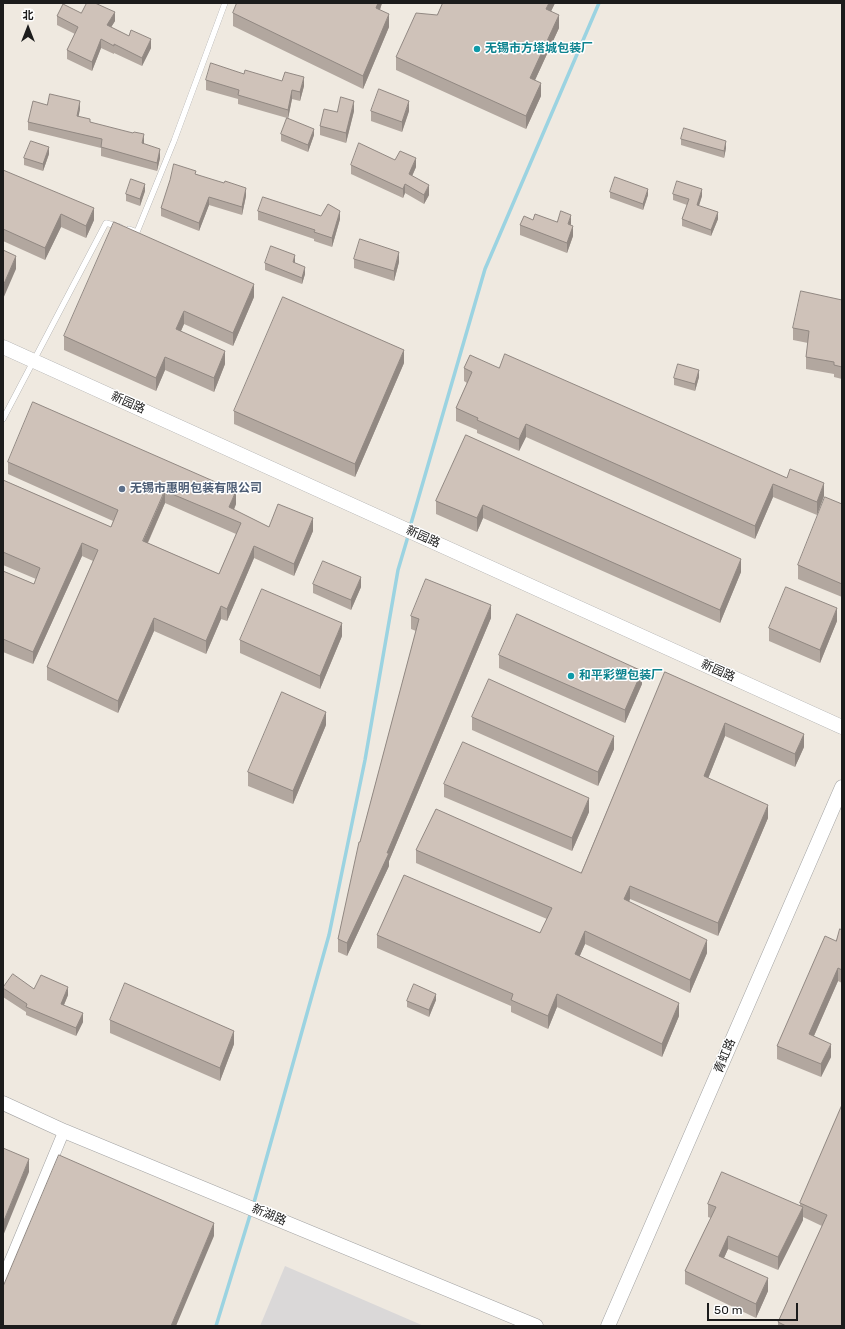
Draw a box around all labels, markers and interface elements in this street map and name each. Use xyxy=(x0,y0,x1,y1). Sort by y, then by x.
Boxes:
north arrow xyxy=(8,8,48,48)
text: 北 xyxy=(23,9,34,22)
place label: 无锡市方塔城包装厂 xyxy=(485,42,593,56)
marker: 无锡市方塔城包装厂 xyxy=(472,44,482,54)
street label: 新园路 xyxy=(109,389,147,417)
place label: 无锡市惠明包装有限公司 xyxy=(130,482,262,496)
marker: 无锡市惠明包装有限公司 xyxy=(117,484,127,494)
street label: 新园路 xyxy=(404,523,442,551)
street label: 新园路 xyxy=(699,657,737,685)
place label: 和平彩塑包装厂 xyxy=(579,669,663,683)
marker: 和平彩塑包装厂 xyxy=(566,671,576,681)
street label: 青虹路 xyxy=(711,1037,739,1075)
street label: 新湖路 xyxy=(250,1201,288,1229)
scale bar xyxy=(709,1295,800,1321)
text: 50 m xyxy=(714,1303,742,1317)

